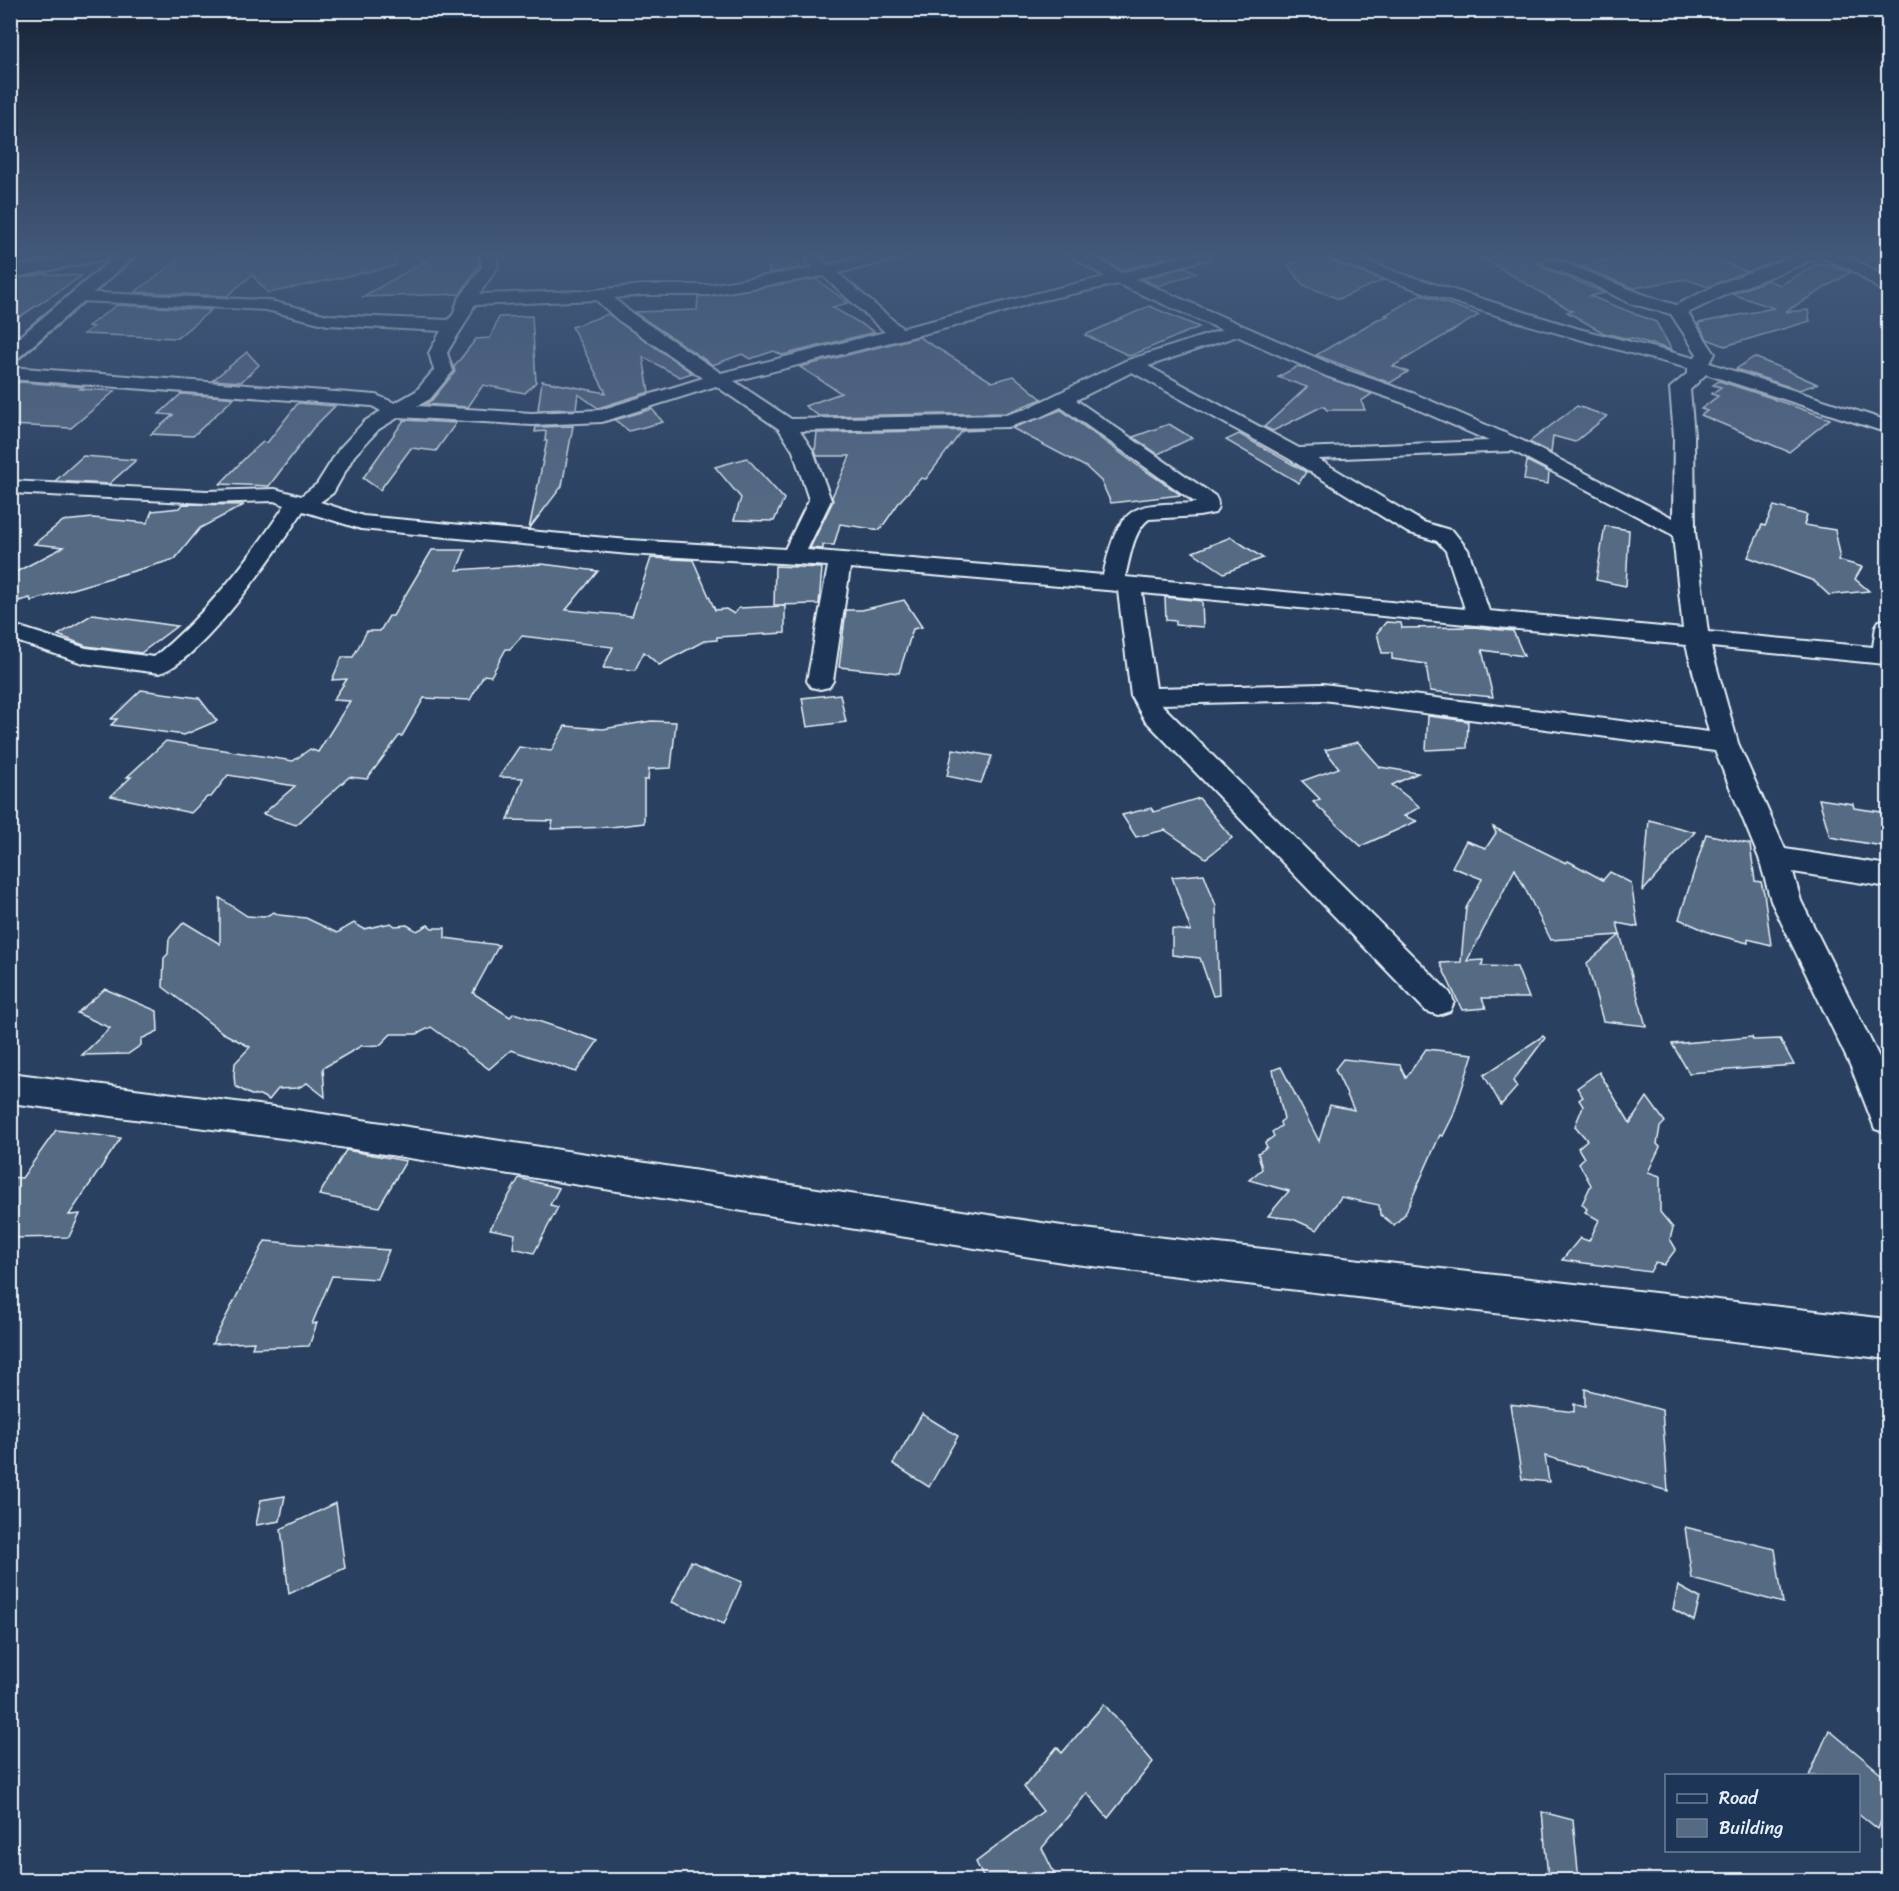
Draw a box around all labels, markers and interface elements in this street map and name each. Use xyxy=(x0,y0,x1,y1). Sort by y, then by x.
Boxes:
legend xyxy=(1665,1774,1860,1852)
text: Road xyxy=(1719,1782,1759,1814)
text: Building xyxy=(1719,1812,1783,1844)

